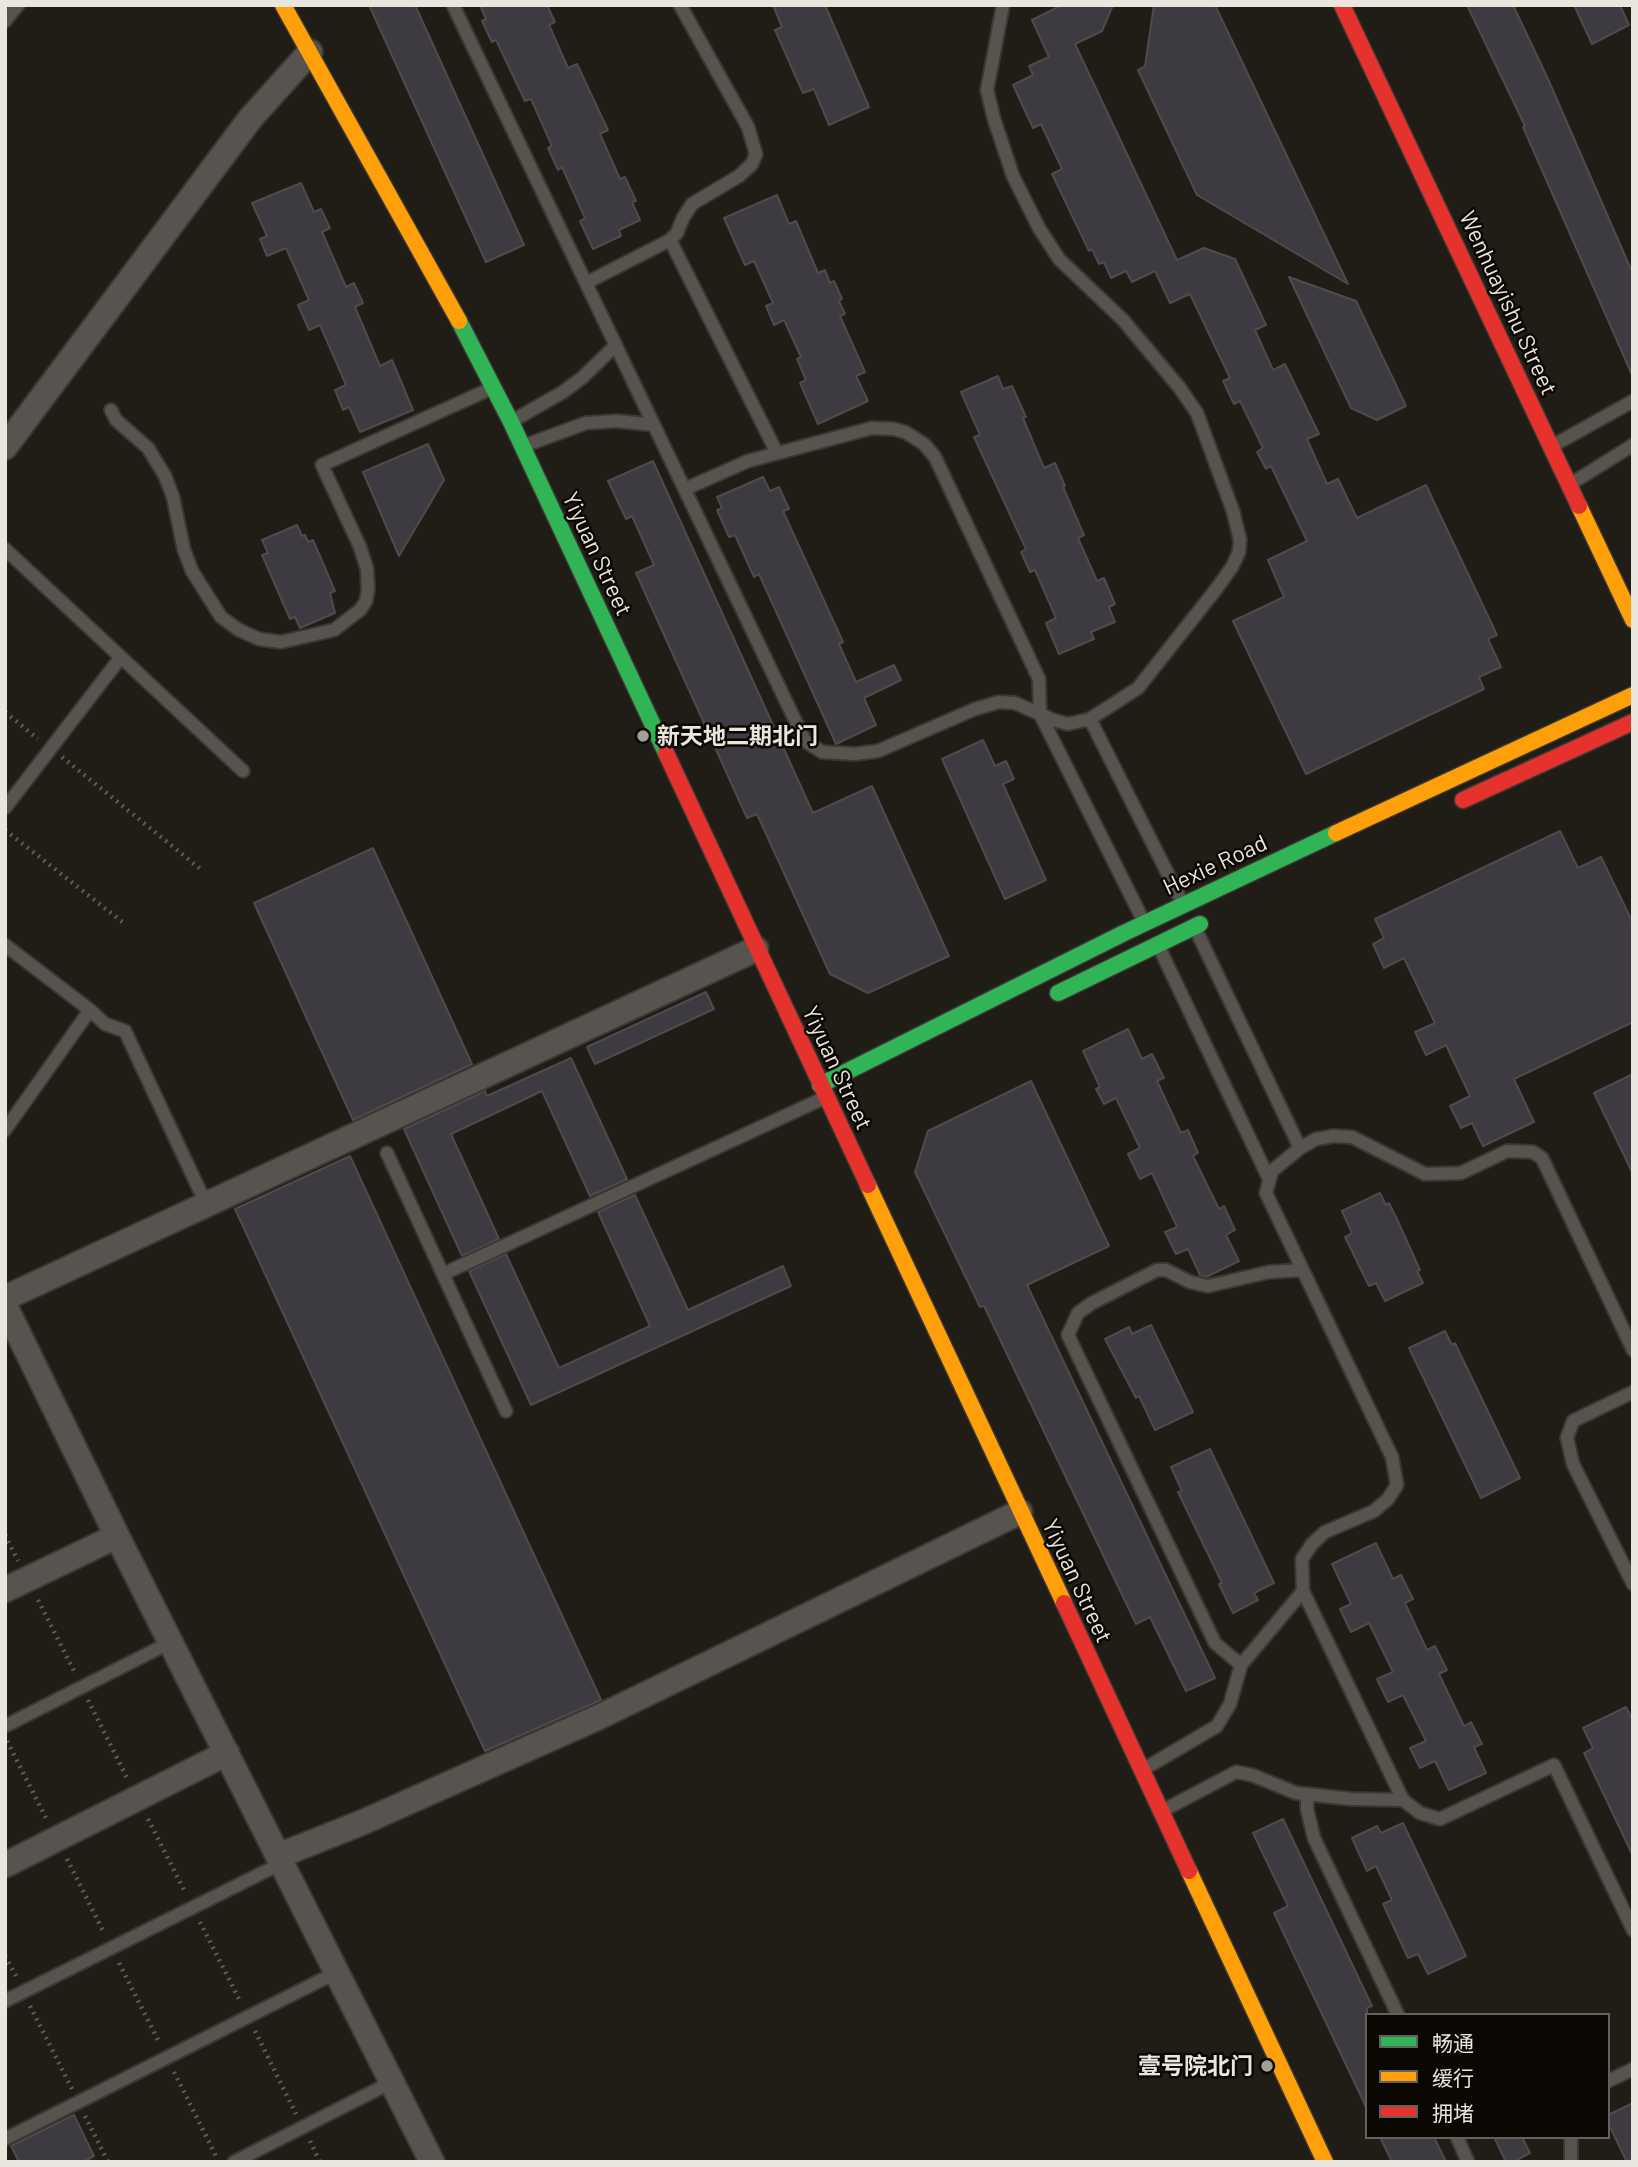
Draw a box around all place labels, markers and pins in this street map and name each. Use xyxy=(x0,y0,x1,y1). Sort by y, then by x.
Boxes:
place label: 新天地二期北门 xyxy=(657,722,818,750)
marker: 新天地二期北门 xyxy=(635,728,651,744)
place label: 壹号院北门 xyxy=(1138,2052,1253,2080)
marker: 壹号院北门 xyxy=(1259,2058,1275,2074)

